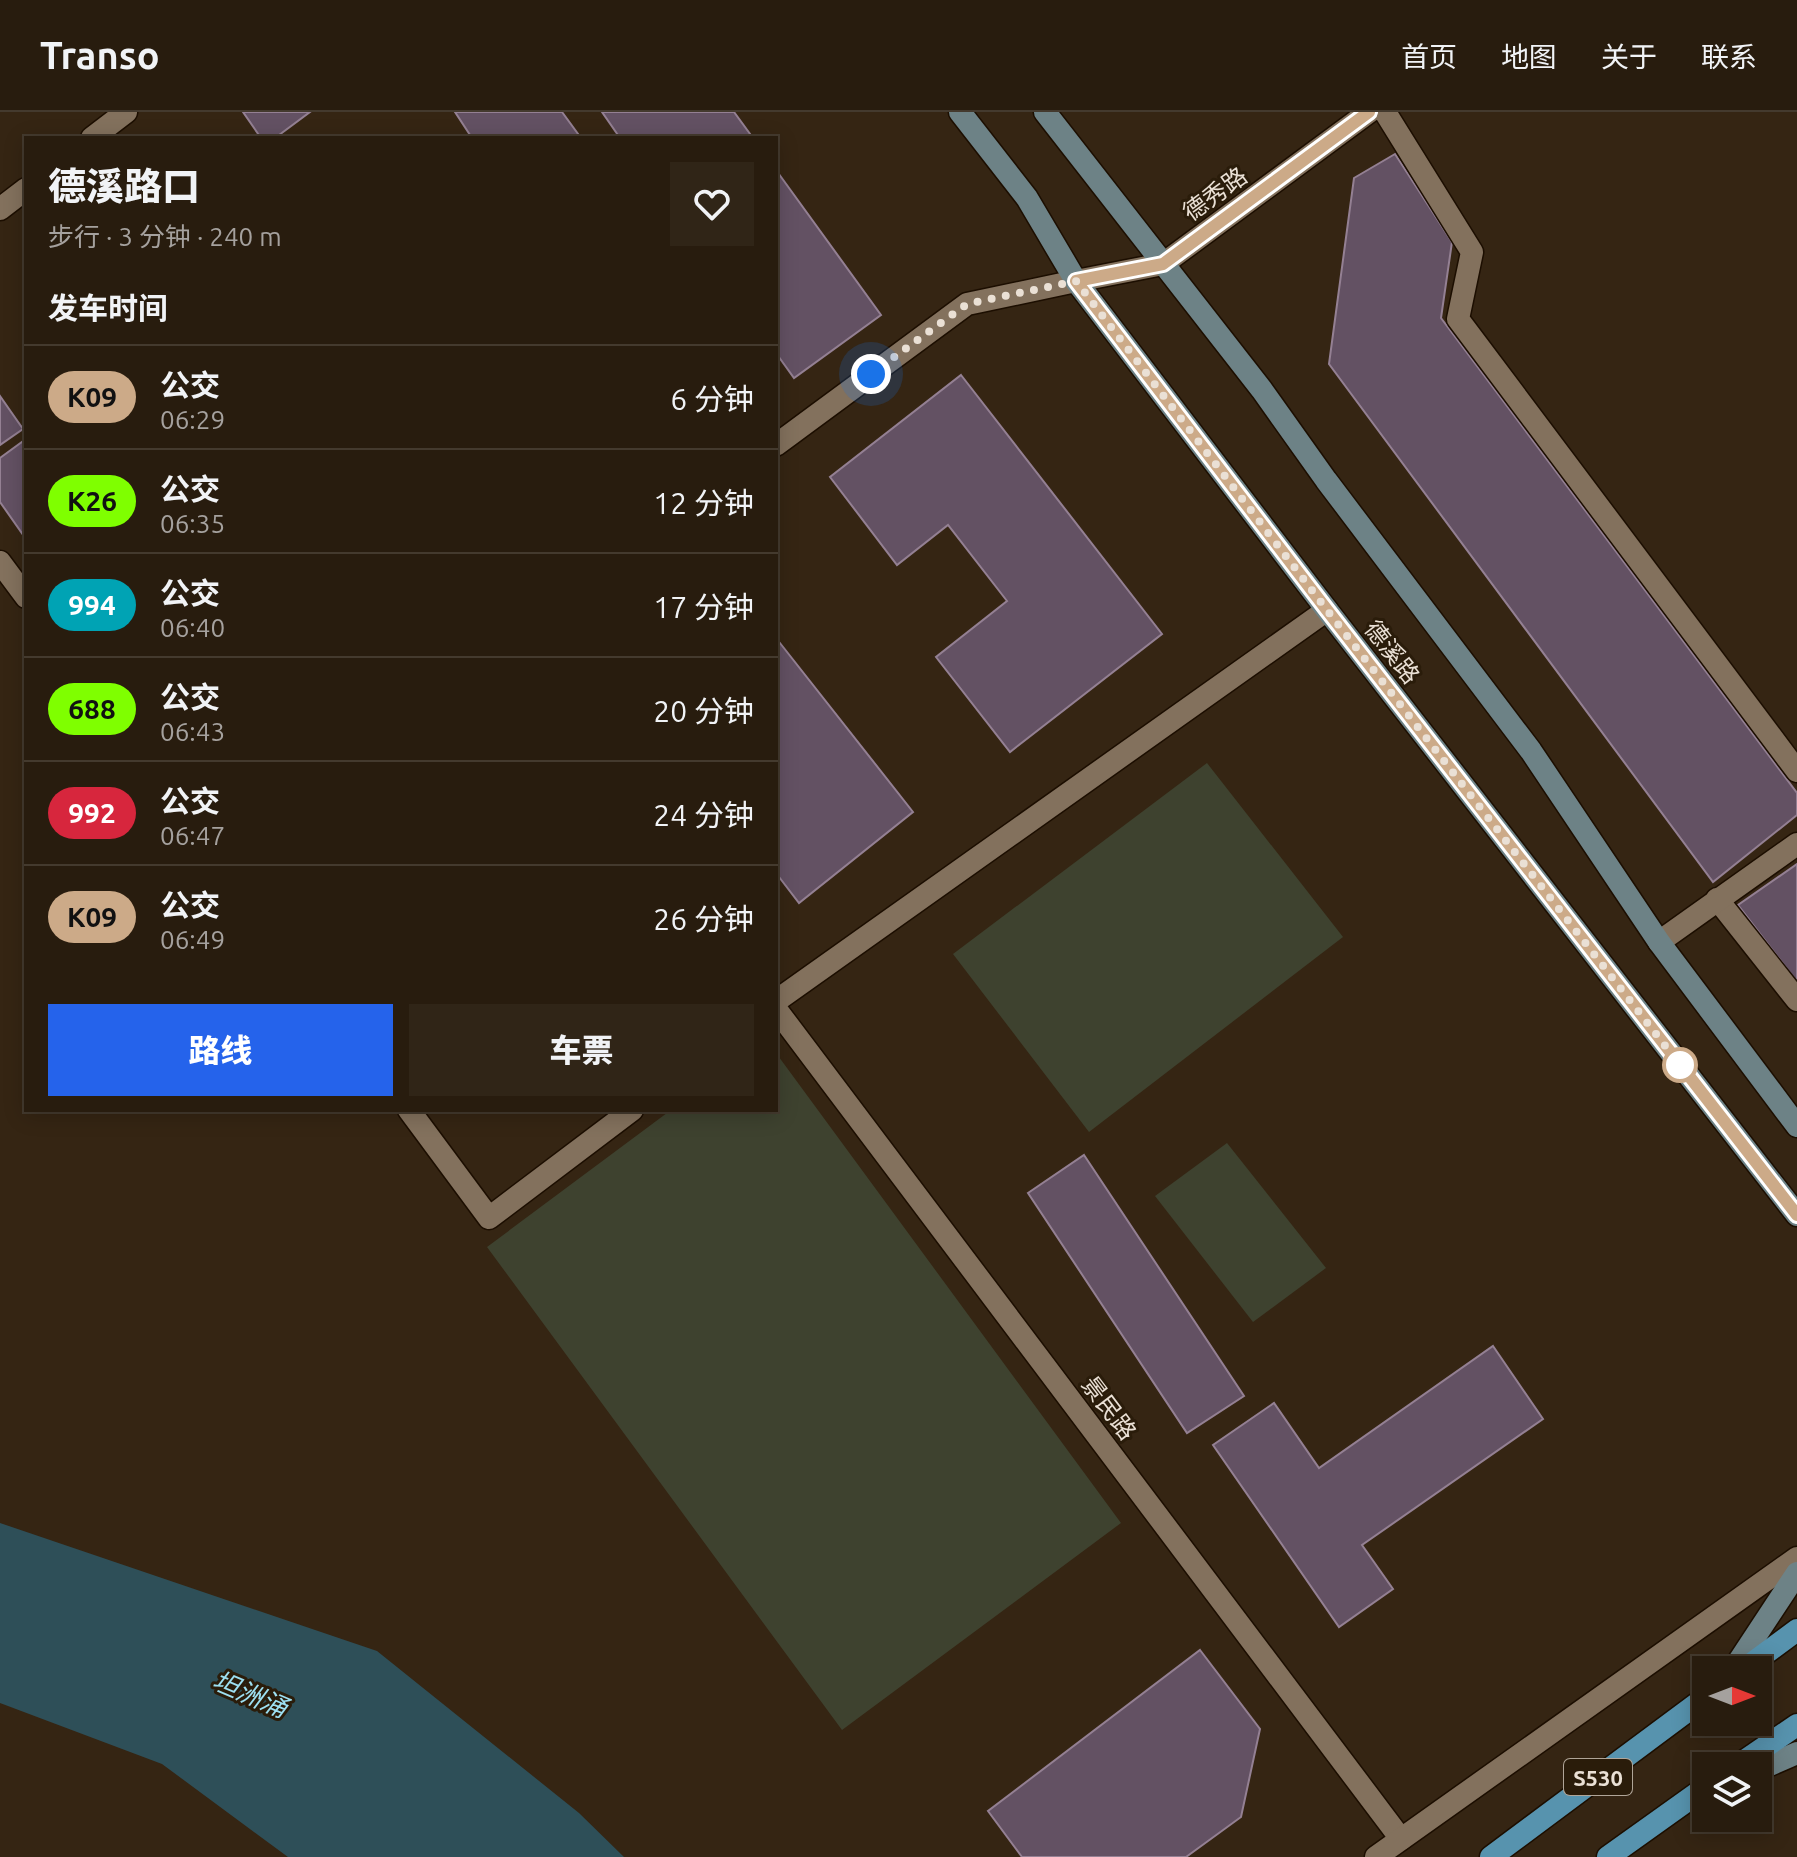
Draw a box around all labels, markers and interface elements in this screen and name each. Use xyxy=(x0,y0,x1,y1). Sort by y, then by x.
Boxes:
text: Transo xyxy=(40,34,160,76)
text: 首页 xyxy=(1401,41,1457,72)
text: 地图 xyxy=(1501,41,1557,72)
text: 关于 xyxy=(1601,41,1657,72)
text: 联系 xyxy=(1701,41,1757,72)
button: heart xyxy=(670,162,754,246)
street label: 德秀路 xyxy=(1178,162,1252,226)
text: 德溪路口 xyxy=(48,165,200,207)
text: 步行 · 3 分钟 · 240 m xyxy=(48,222,282,251)
text: 发车时间 xyxy=(48,291,168,325)
your location xyxy=(851,354,891,394)
text: 公交 xyxy=(160,368,220,402)
text: K09 xyxy=(67,381,117,412)
text: 6 分钟 xyxy=(670,382,754,416)
text: 06:29 xyxy=(160,405,225,434)
text: 公交 xyxy=(160,472,220,506)
text: K26 xyxy=(67,485,117,516)
text: 12 分钟 xyxy=(653,486,754,520)
text: 06:35 xyxy=(160,509,225,538)
text: 公交 xyxy=(160,576,220,610)
text: 994 xyxy=(68,589,116,620)
text: 17 分钟 xyxy=(653,590,754,624)
text: 06:40 xyxy=(160,613,225,642)
street label: 德溪路 xyxy=(1359,615,1425,689)
text: 公交 xyxy=(160,680,220,714)
text: 688 xyxy=(68,693,116,724)
text: 20 分钟 xyxy=(653,694,754,728)
text: 06:43 xyxy=(160,717,225,746)
text: 公交 xyxy=(160,784,220,818)
text: 992 xyxy=(68,797,116,828)
text: 24 分钟 xyxy=(653,798,754,832)
text: 06:47 xyxy=(160,821,225,850)
text: 公交 xyxy=(160,888,220,922)
text: K09 xyxy=(67,901,117,932)
text: 26 分钟 xyxy=(653,902,754,936)
text: 06:49 xyxy=(160,925,225,954)
button: 路线 xyxy=(48,1004,393,1096)
button: 车票 xyxy=(409,1004,754,1096)
unlabelled marker xyxy=(1663,1048,1697,1082)
street label: 景民路 xyxy=(1077,1371,1141,1445)
north arrow xyxy=(1692,1656,1772,1736)
map controls xyxy=(1692,1656,1772,1832)
water label: 坦洲涌 xyxy=(208,1665,294,1724)
button: layers xyxy=(1692,1752,1772,1832)
road number: S530 xyxy=(1564,1759,1632,1795)

